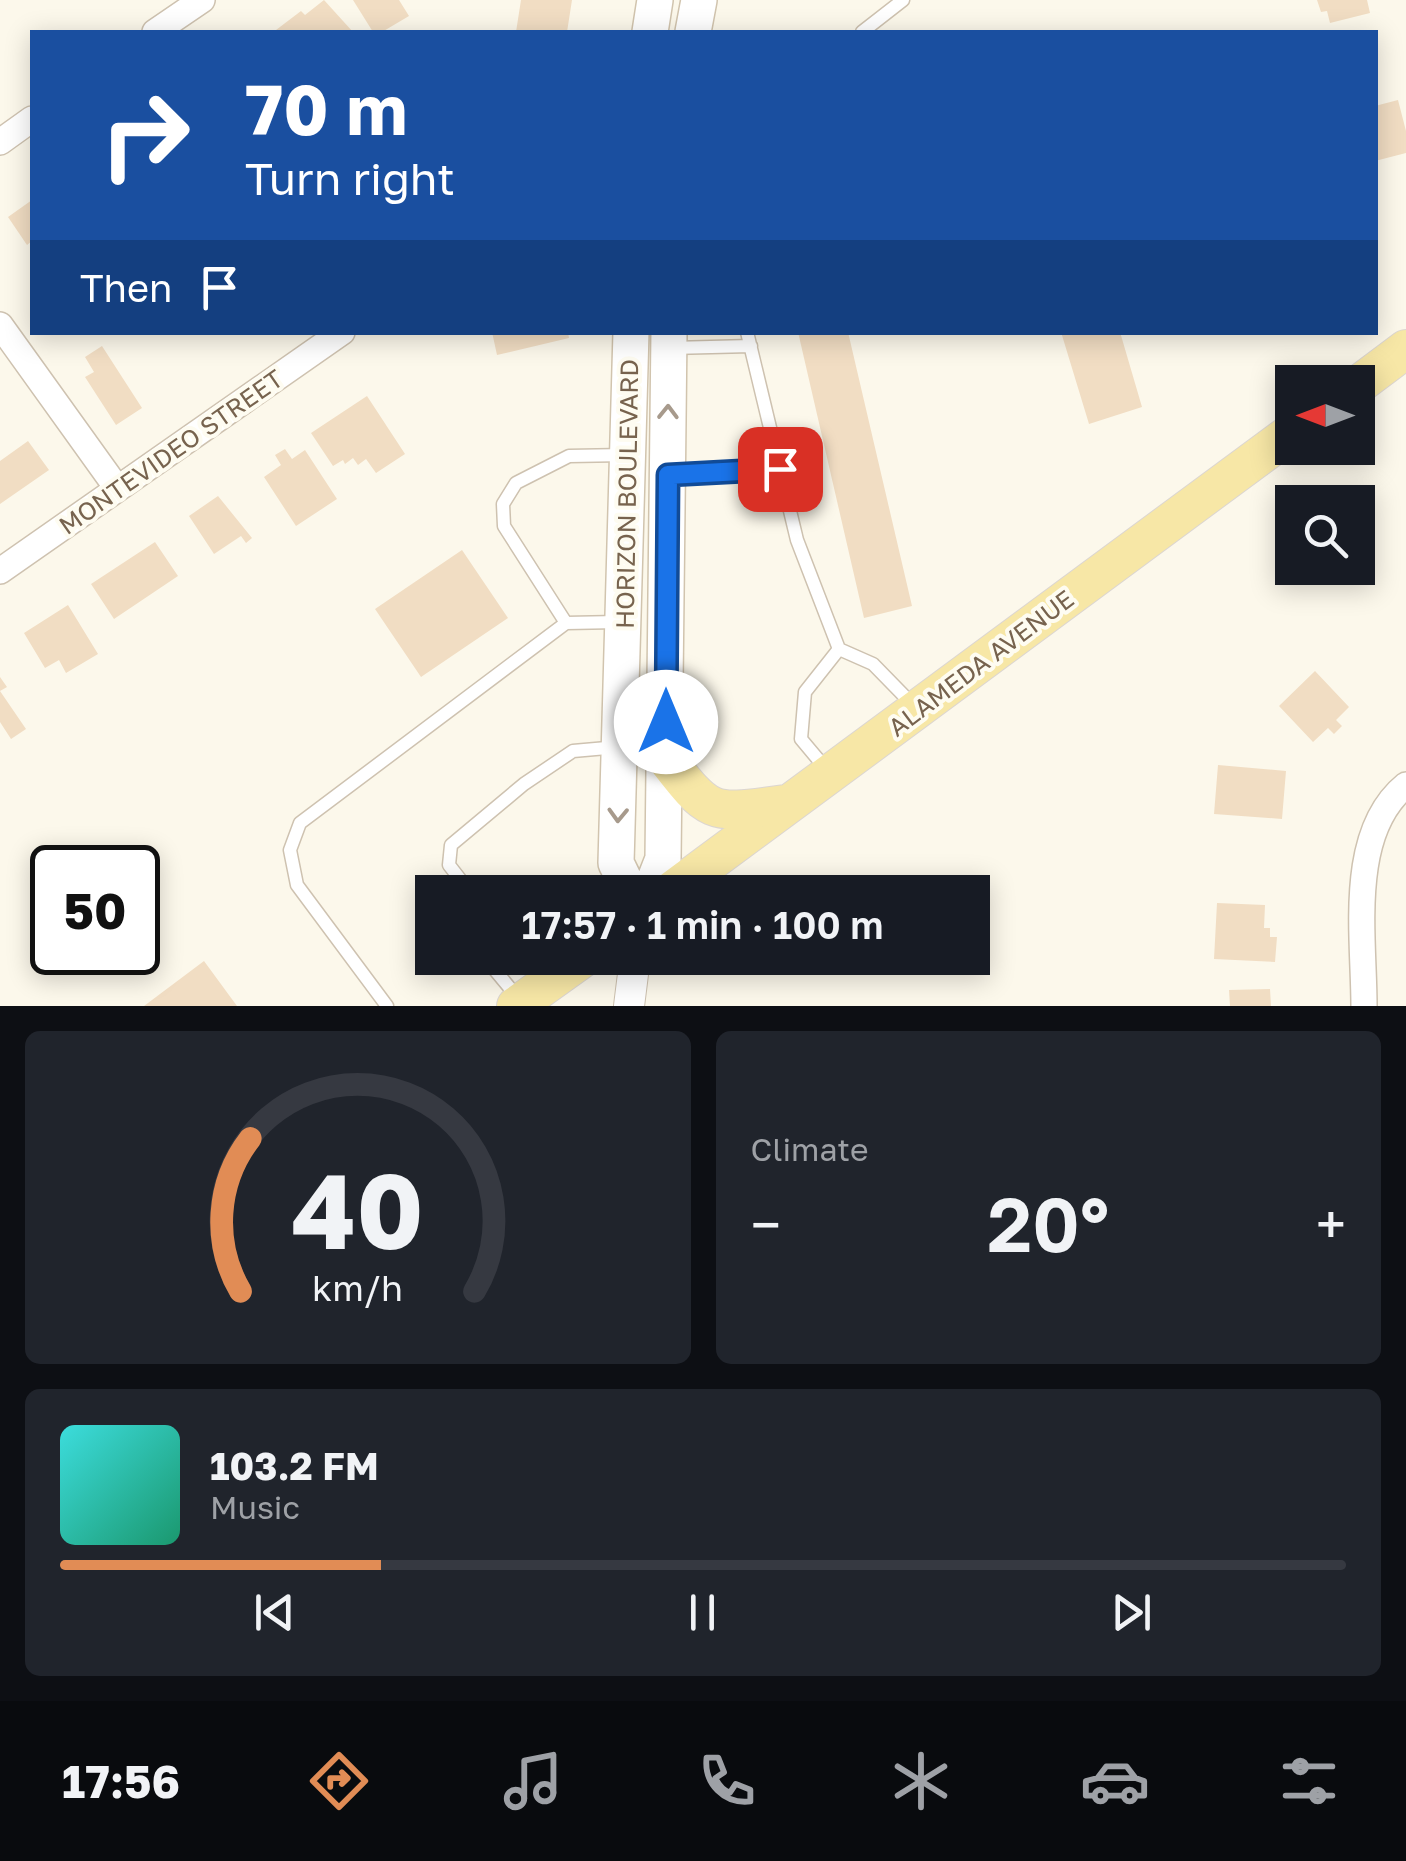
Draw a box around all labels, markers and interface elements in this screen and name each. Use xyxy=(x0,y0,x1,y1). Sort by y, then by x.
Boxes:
text: 70 m xyxy=(245,66,407,150)
icon: right xyxy=(80,70,210,200)
text: Turn right xyxy=(245,151,455,205)
icon: arrive xyxy=(192,260,247,315)
text: Then xyxy=(80,265,172,310)
street label: HORIZON BOULEVARD xyxy=(609,359,644,629)
street label: MONTEVIDEO STREET xyxy=(53,362,289,541)
north arrow xyxy=(1275,365,1375,465)
map controls xyxy=(1275,365,1375,585)
one-way arrow xyxy=(657,404,679,420)
pin xyxy=(738,427,823,512)
icon: arrive xyxy=(753,442,808,497)
button: search xyxy=(1275,485,1375,585)
street label: ALAMEDA AVENUE xyxy=(882,583,1080,742)
position arrow xyxy=(614,670,718,774)
one-way arrow xyxy=(608,807,629,823)
speed limit sign: 50 xyxy=(30,845,160,975)
text: 17:57 · 1 min · 100 m xyxy=(522,902,883,947)
text: Climate xyxy=(751,1130,869,1168)
text: 40 xyxy=(291,1147,424,1272)
text: 20° xyxy=(987,1178,1109,1269)
text: − xyxy=(751,1191,781,1257)
text: + xyxy=(1316,1191,1346,1257)
text: km/h xyxy=(312,1266,403,1309)
text: 103.2 FM xyxy=(210,1443,379,1488)
text: Music xyxy=(210,1488,300,1526)
icon: previous xyxy=(247,1585,302,1640)
icon: pause xyxy=(675,1585,730,1640)
icon: next xyxy=(1104,1585,1159,1640)
icon: directions xyxy=(304,1746,374,1816)
icon: music xyxy=(498,1746,568,1816)
icon: phone xyxy=(692,1746,762,1816)
icon: climate xyxy=(886,1746,956,1816)
icon: car xyxy=(1080,1746,1150,1816)
icon: filters xyxy=(1274,1746,1344,1816)
text: 17:56 xyxy=(62,1754,180,1808)

